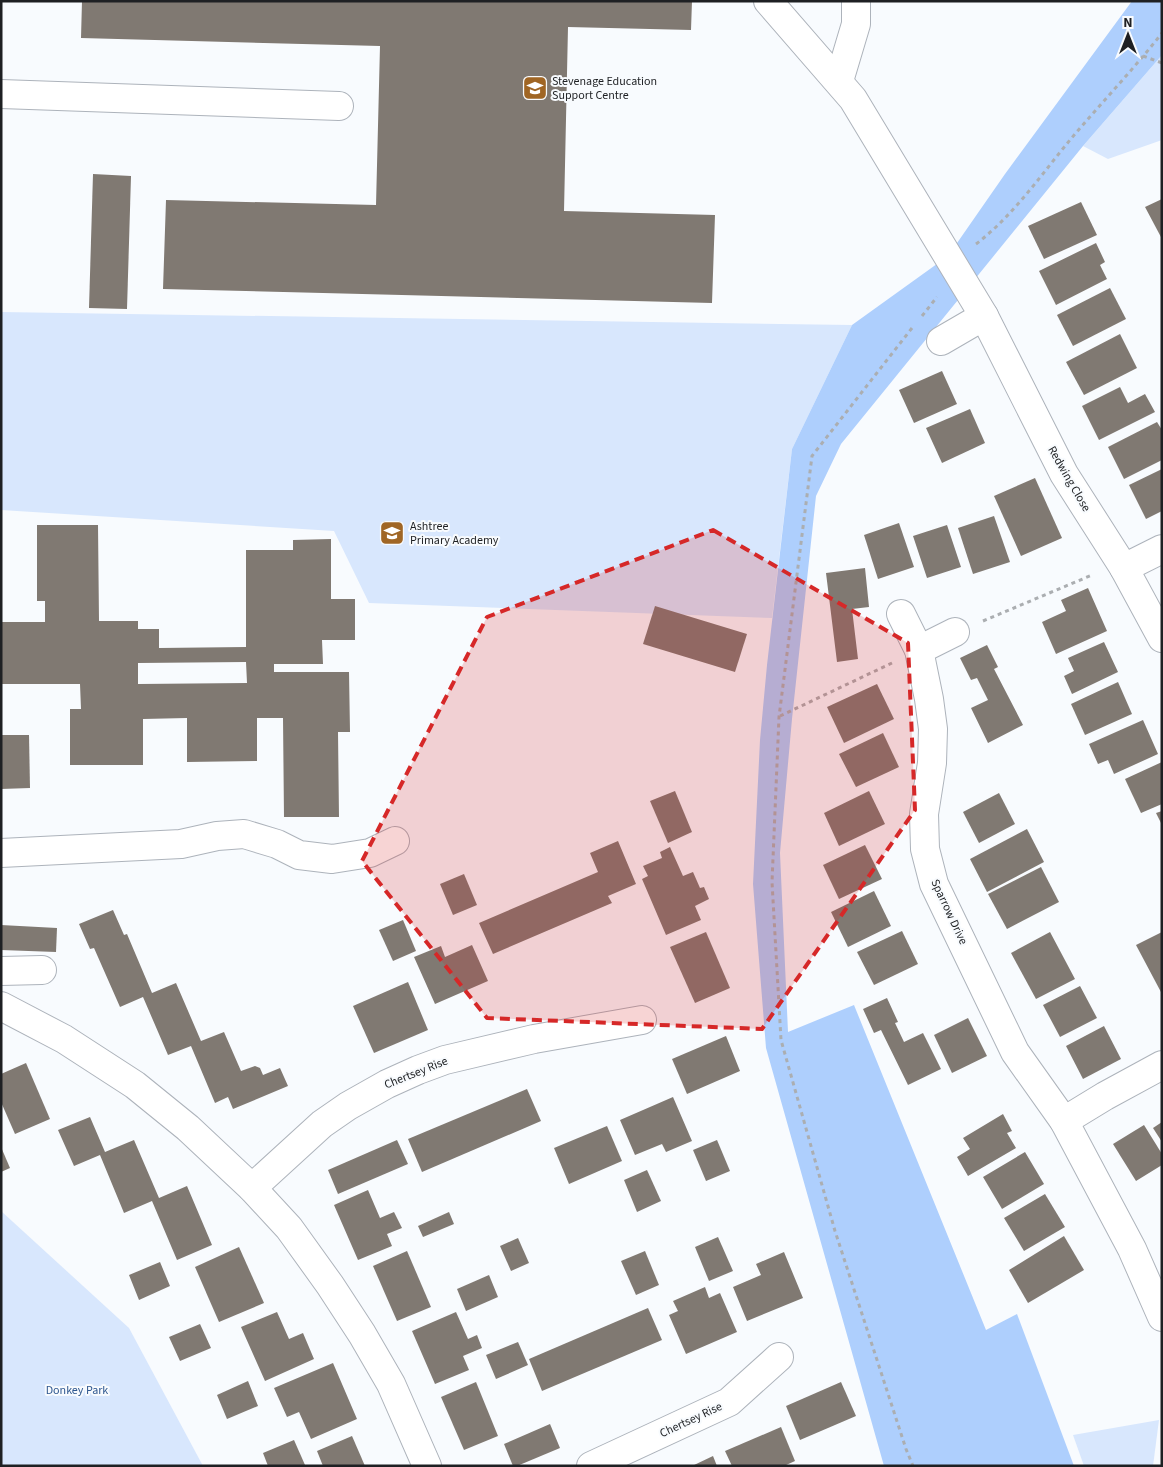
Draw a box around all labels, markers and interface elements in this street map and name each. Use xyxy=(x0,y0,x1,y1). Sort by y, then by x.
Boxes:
north arrow xyxy=(1103,10,1153,60)
text: N xyxy=(1123,13,1133,33)
place label: Stevenage Education Support Centre xyxy=(552,73,657,104)
school or university icon: Stevenage Education Support Centre xyxy=(522,75,548,101)
street label: Redwing Close xyxy=(1043,443,1095,515)
place label: Ashtree Primary Academy xyxy=(410,518,499,549)
school or university icon: Ashtree Primary Academy xyxy=(379,520,405,546)
street label: Sparrow Drive xyxy=(926,876,972,948)
street label: Chertsey Rise xyxy=(382,1053,450,1093)
park label: Donkey Park xyxy=(46,1382,108,1399)
street label: Chertsey Rise xyxy=(657,1398,725,1442)

